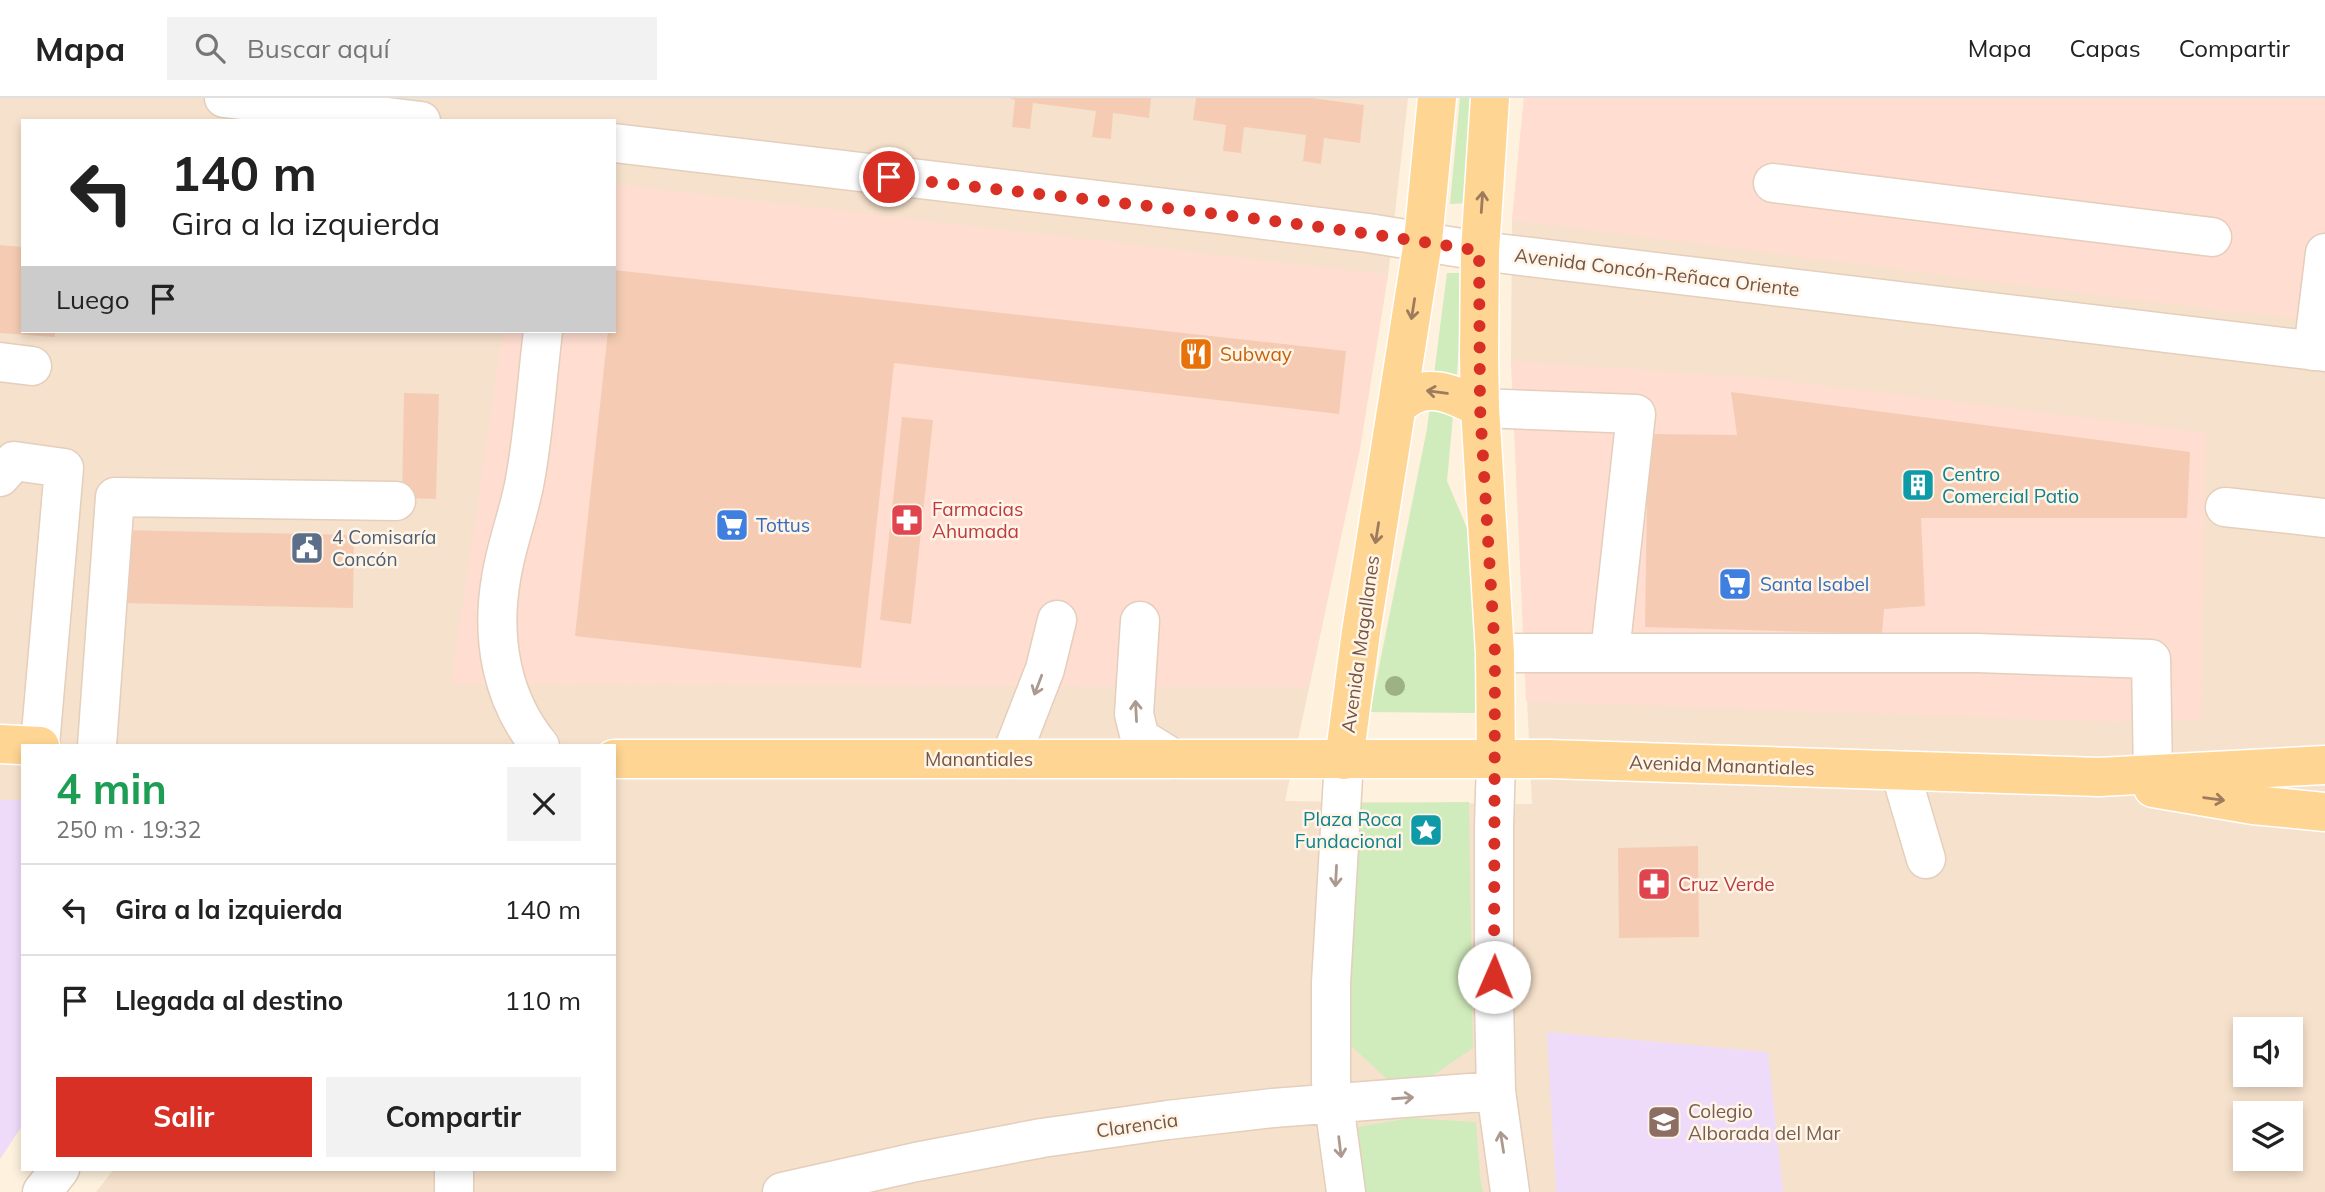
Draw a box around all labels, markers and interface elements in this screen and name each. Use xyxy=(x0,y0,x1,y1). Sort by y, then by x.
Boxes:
search box xyxy=(167,17,657,80)
text: Mapa xyxy=(35,28,125,69)
icon: search xyxy=(191,29,229,67)
text: Buscar aquí xyxy=(247,32,390,65)
text: Mapa xyxy=(1968,33,2032,63)
text: Capas xyxy=(2070,33,2141,63)
text: Compartir xyxy=(2179,33,2290,63)
text: 140 m xyxy=(171,142,317,203)
icon: left xyxy=(56,147,147,238)
pin xyxy=(859,147,919,207)
icon: arrive xyxy=(870,158,908,196)
one-way arrow xyxy=(1476,191,1489,214)
text: Gira a la izquierda xyxy=(171,203,440,243)
street label: Avenida Concón-Reñaca Oriente xyxy=(1513,243,1801,301)
icon: arrive xyxy=(144,280,182,318)
text: Luego xyxy=(56,283,130,316)
one-way arrow xyxy=(1406,297,1419,319)
restaurant icon: Subway xyxy=(1177,335,1215,373)
place label: Subway xyxy=(1220,342,1292,366)
one-way arrow xyxy=(1426,386,1449,399)
place label: Centro Comercial Patio xyxy=(1942,462,2079,508)
building icon: Centro Comercial Patio xyxy=(1899,466,1937,504)
place label: Farmacias Ahumada xyxy=(932,497,1023,543)
pharmacy icon: Farmacias Ahumada xyxy=(888,501,926,539)
supermarket icon: Tottus xyxy=(713,506,751,544)
place label: Tottus xyxy=(756,513,810,537)
one-way arrow xyxy=(1370,521,1383,544)
place label: 4 Comisaría Concón xyxy=(332,525,436,571)
public building icon: 4 Comisaría Concón xyxy=(288,529,326,567)
street label: Avenida Magallanes xyxy=(1336,554,1384,734)
supermarket icon: Santa Isabel xyxy=(1716,565,1754,603)
place label: Santa Isabel xyxy=(1760,572,1869,596)
one-way arrow xyxy=(1031,674,1044,696)
one-way arrow xyxy=(1129,699,1142,722)
street label: Manantiales xyxy=(925,747,1033,771)
street label: Avenida Manantiales xyxy=(1629,750,1815,780)
text: 4 min xyxy=(56,762,167,815)
button: close xyxy=(507,767,581,841)
one-way arrow xyxy=(2202,793,2225,806)
place label: Plaza Roca Fundacional xyxy=(1295,807,1402,853)
place icon: Plaza Roca Fundacional xyxy=(1407,811,1445,849)
text: 250 m · 19:32 xyxy=(56,815,201,844)
one-way arrow xyxy=(1329,865,1342,887)
pharmacy icon: Cruz Verde xyxy=(1635,865,1673,903)
place label: Cruz Verde xyxy=(1678,872,1775,896)
icon: left xyxy=(56,891,94,929)
text: Gira a la izquierda xyxy=(115,893,343,926)
text: 140 m xyxy=(505,893,581,926)
position arrow xyxy=(1457,940,1531,1014)
icon: arrive xyxy=(56,982,94,1020)
text: Llegada al destino xyxy=(115,984,343,1017)
text: 110 m xyxy=(505,984,581,1017)
map controls xyxy=(2233,1017,2303,1171)
button: sound xyxy=(2233,1017,2303,1087)
button: Salir xyxy=(56,1077,312,1157)
button: Compartir xyxy=(326,1077,581,1157)
one-way arrow xyxy=(1391,1091,1413,1104)
place label: Colegio Alborada del Mar xyxy=(1688,1099,1841,1145)
button: layers xyxy=(2233,1101,2303,1171)
school or university icon: Colegio Alborada del Mar xyxy=(1645,1103,1683,1141)
street label: Clarencia xyxy=(1094,1107,1180,1143)
one-way arrow xyxy=(1495,1131,1508,1154)
one-way arrow xyxy=(1333,1136,1346,1158)

